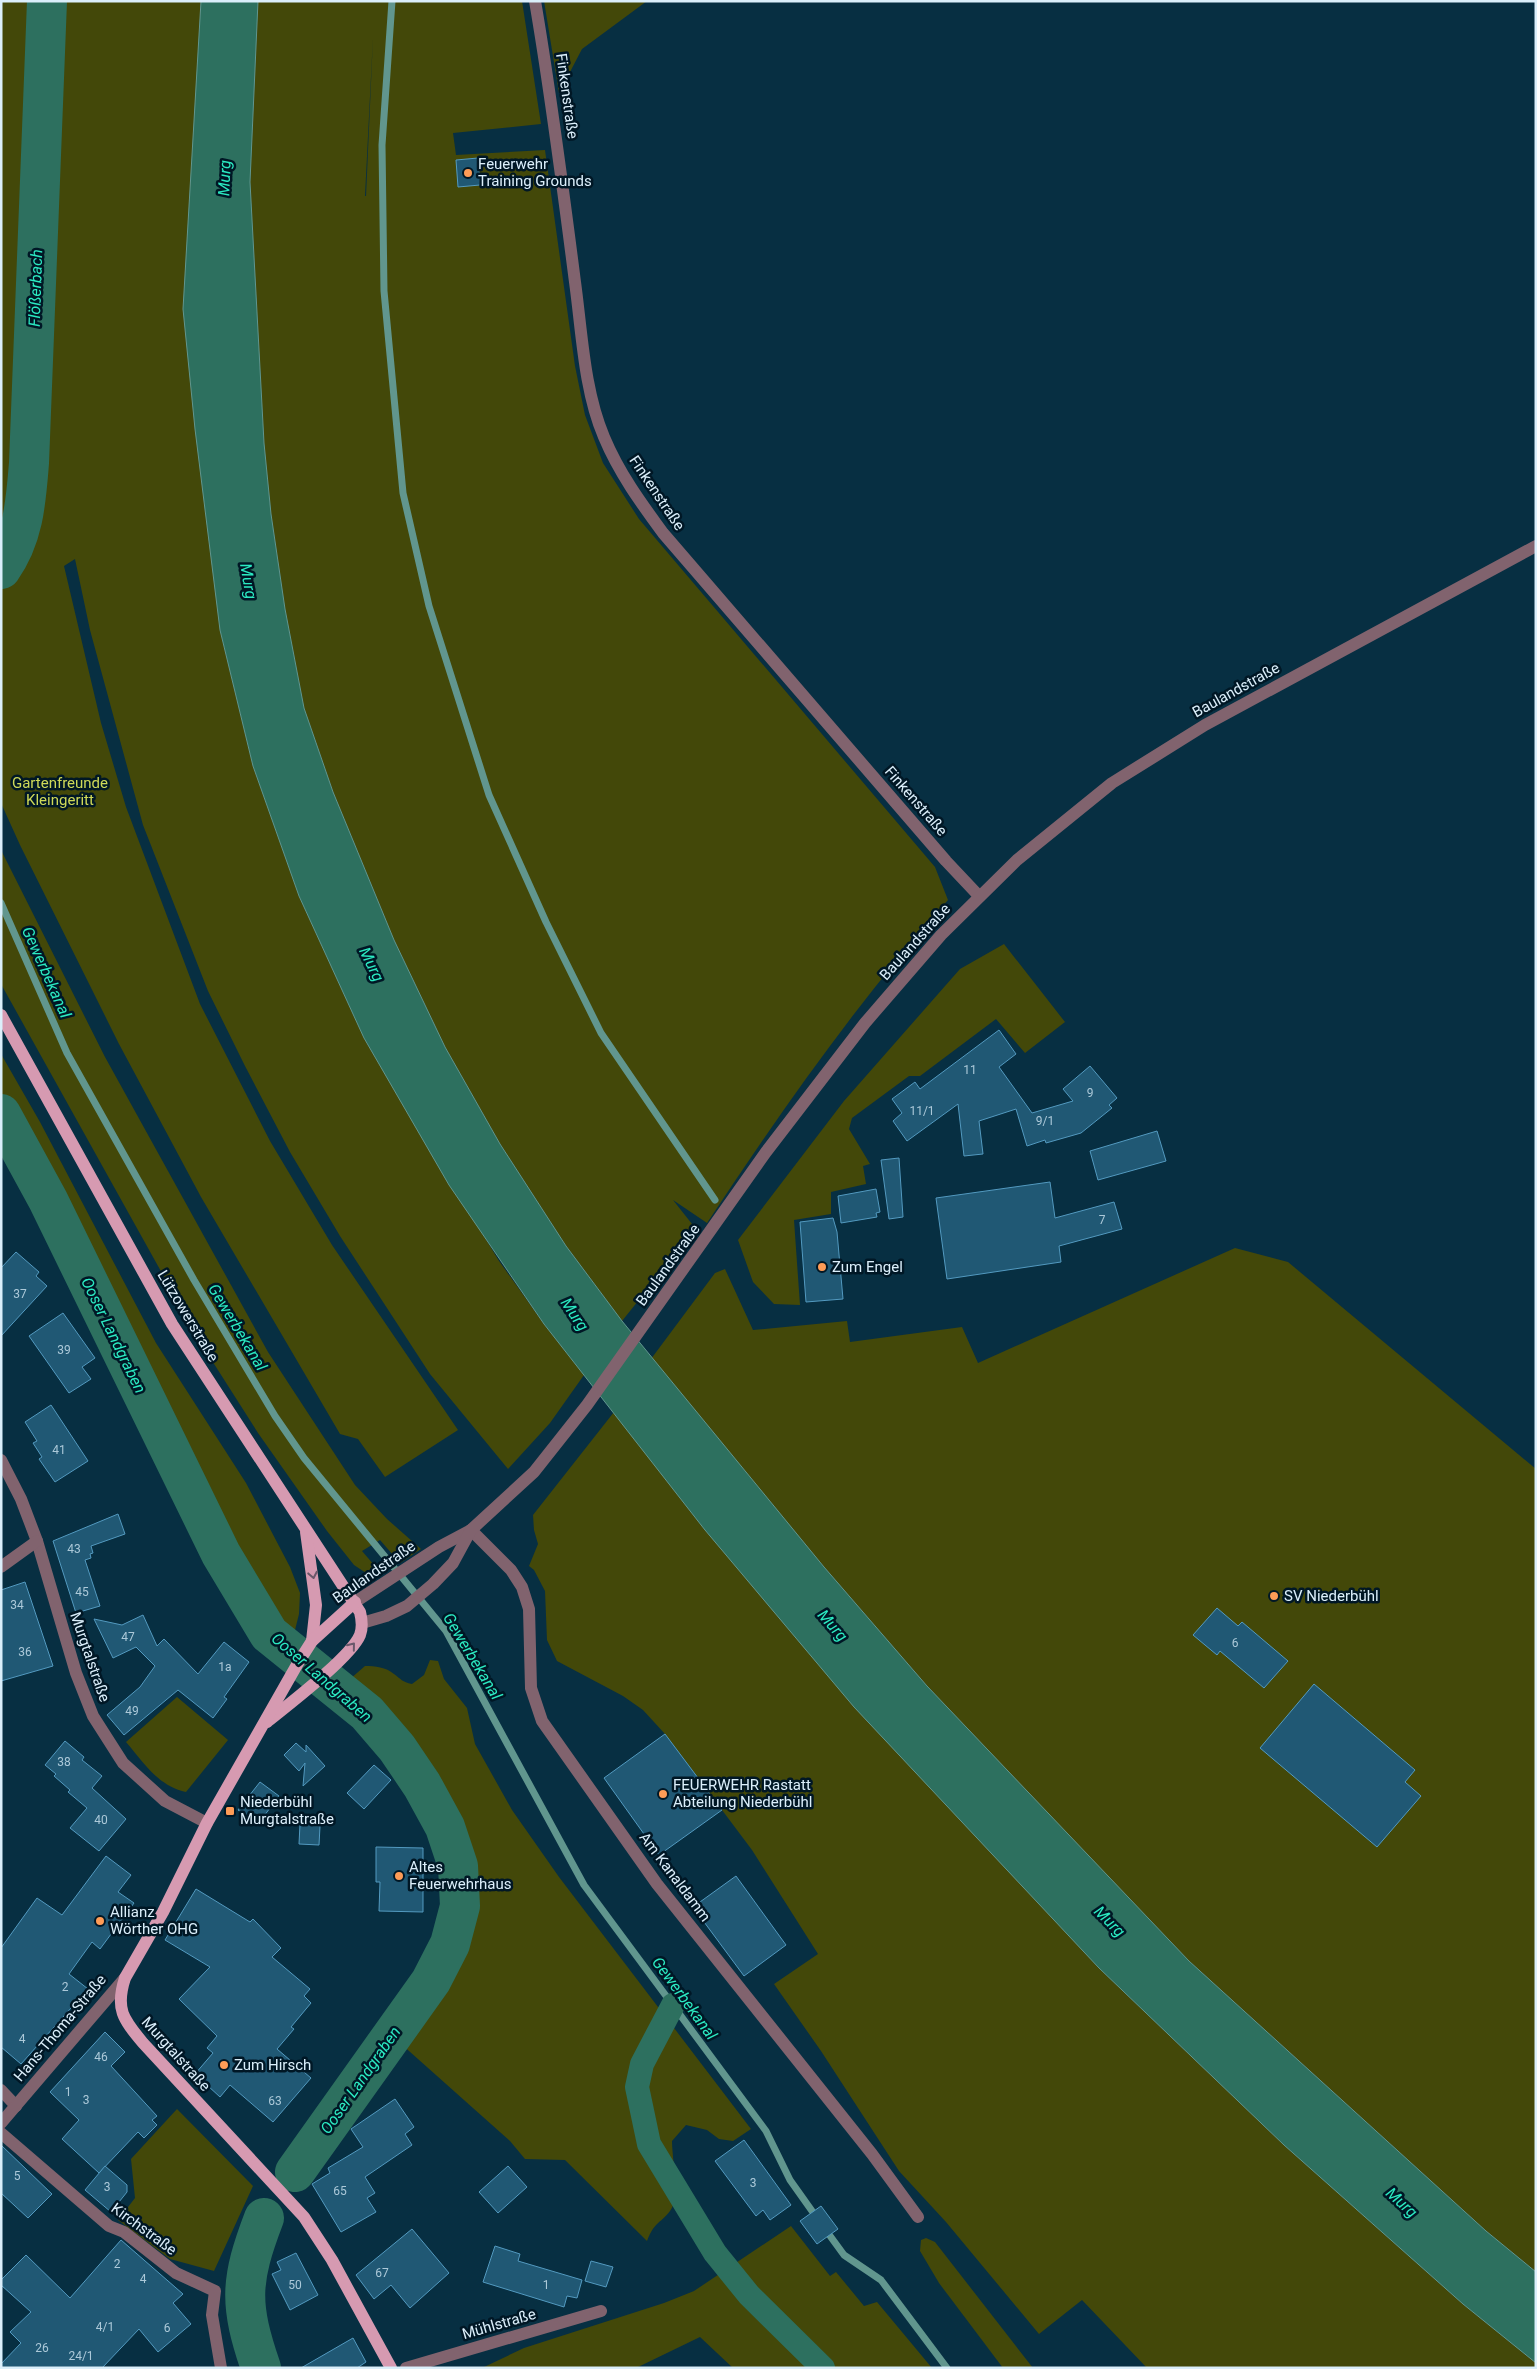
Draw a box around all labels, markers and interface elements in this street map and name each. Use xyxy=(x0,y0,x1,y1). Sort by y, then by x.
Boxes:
street label: Finkenstraße xyxy=(552,52,582,140)
place label: Feuerwehr Training Grounds xyxy=(478,155,592,190)
water label: Murg xyxy=(214,159,235,196)
marker: Feuerwehr Training Grounds xyxy=(462,167,474,179)
water label: Flößerbach xyxy=(25,249,46,327)
street label: Finkenstraße xyxy=(625,452,689,534)
water label: Murg xyxy=(236,562,261,601)
street label: Baulandstraße xyxy=(1189,659,1283,721)
street label: Finkenstraße xyxy=(881,762,951,840)
park label: Gartenfreunde Kleingeritt xyxy=(12,774,108,809)
street label: Baulandstraße xyxy=(876,900,954,984)
water label: Gewerbekanal xyxy=(18,924,75,1021)
water label: Murg xyxy=(355,944,388,985)
house number: 11 xyxy=(963,1063,977,1077)
house number: 9 xyxy=(1087,1086,1093,1100)
house number: 11/1 xyxy=(909,1104,935,1118)
house number: 9/1 xyxy=(1036,1114,1054,1128)
house number: 7 xyxy=(1099,1213,1106,1227)
street label: Baulandstraße xyxy=(632,1221,704,1309)
place label: Zum Engel xyxy=(832,1258,903,1276)
marker: Zum Engel xyxy=(816,1261,828,1273)
street label: Lützowerstraße xyxy=(154,1267,222,1365)
water label: Ooser Landgraben xyxy=(77,1274,150,1396)
water label: Gewerbekanal xyxy=(204,1280,271,1374)
house number: 37 xyxy=(13,1287,27,1301)
water label: Murg xyxy=(557,1294,593,1335)
house number: 39 xyxy=(57,1343,71,1357)
house number: 41 xyxy=(52,1443,66,1457)
street label: Baulandstraße xyxy=(329,1537,419,1607)
house number: 43 xyxy=(67,1542,81,1556)
one-way arrow xyxy=(307,1571,318,1580)
house number: 45 xyxy=(75,1585,89,1599)
place label: SV Niederbühl xyxy=(1284,1587,1379,1605)
marker: SV Niederbühl xyxy=(1268,1590,1280,1602)
house number: 34 xyxy=(10,1598,24,1612)
water label: Murg xyxy=(814,1606,852,1645)
water label: Gewerbekanal xyxy=(439,1609,506,1703)
street label: Murgtalstraße xyxy=(66,1610,114,1704)
water label: Ooser Landgraben xyxy=(268,1629,376,1726)
house number: 47 xyxy=(121,1630,135,1644)
house number: 6 xyxy=(1232,1636,1239,1650)
one-way arrow xyxy=(346,1642,355,1651)
house number: 36 xyxy=(18,1645,32,1659)
house number: 1a xyxy=(218,1660,232,1674)
house number: 49 xyxy=(125,1704,139,1718)
house number: 38 xyxy=(57,1755,71,1769)
place label: FEUERWEHR Rastatt Abteilung Niederbühl xyxy=(673,1776,812,1811)
marker: FEUERWEHR Rastatt Abteilung Niederbühl xyxy=(657,1788,669,1800)
place label: Niederbühl Murgtalstraße xyxy=(240,1793,334,1828)
marker: Niederbühl Murgtalstraße xyxy=(224,1805,236,1817)
house number: 40 xyxy=(94,1813,108,1827)
street label: Am Kanaldamm xyxy=(636,1829,714,1925)
place label: Altes Feuerwehrhaus xyxy=(409,1858,512,1893)
marker: Altes Feuerwehrhaus xyxy=(393,1870,405,1882)
water label: Murg xyxy=(1090,1902,1129,1941)
place label: Allianz Wörther OHG xyxy=(110,1903,198,1938)
marker: Allianz Wörther OHG xyxy=(94,1915,106,1927)
water label: Gewerbekanal xyxy=(648,1953,721,2044)
street label: Hans-Thoma-Straße xyxy=(10,1971,110,2085)
house number: 2 xyxy=(62,1980,69,1994)
street label: Murgtalstraße xyxy=(138,2013,214,2095)
water label: Ooser Landgraben xyxy=(316,2023,405,2138)
house number: 4 xyxy=(19,2032,26,2046)
house number: 46 xyxy=(94,2050,108,2064)
place label: Zum Hirsch xyxy=(234,2056,311,2074)
marker: Zum Hirsch xyxy=(218,2059,230,2071)
house number: 1 xyxy=(65,2085,71,2099)
house number: 3 xyxy=(83,2093,89,2107)
house number: 63 xyxy=(268,2094,282,2108)
house number: 5 xyxy=(14,2169,21,2183)
house number: 3 xyxy=(750,2176,756,2190)
house number: 3 xyxy=(104,2180,110,2194)
water label: Murg xyxy=(1382,2183,1422,2222)
house number: 65 xyxy=(333,2184,347,2198)
street label: Kirchstraße xyxy=(108,2199,180,2259)
house number: 2 xyxy=(114,2257,121,2271)
house number: 67 xyxy=(375,2266,389,2280)
house number: 4 xyxy=(140,2272,147,2286)
house number: 50 xyxy=(288,2278,302,2292)
house number: 1 xyxy=(543,2278,549,2292)
street label: Mühlstraße xyxy=(460,2305,538,2343)
house number: 4/1 xyxy=(96,2320,114,2334)
house number: 6 xyxy=(164,2321,171,2335)
house number: 26 xyxy=(35,2341,49,2355)
house number: 24/1 xyxy=(68,2349,94,2363)

